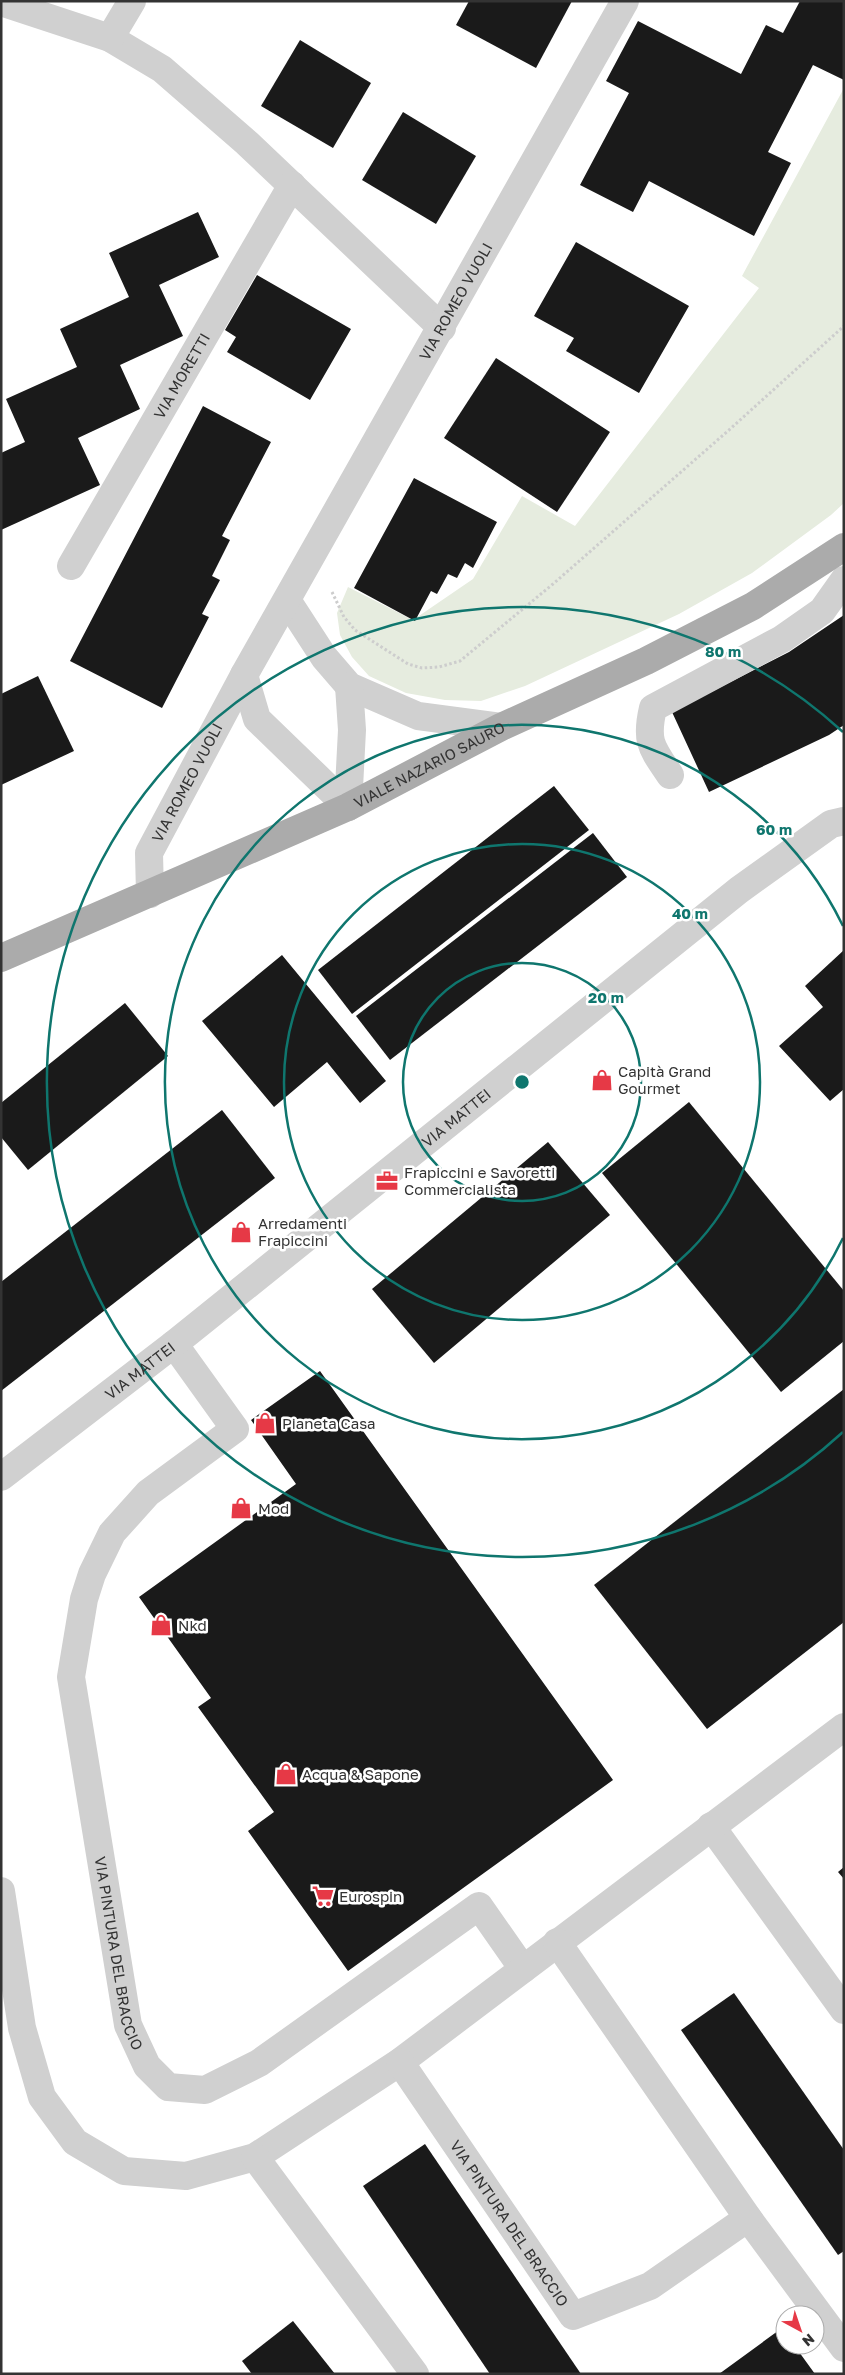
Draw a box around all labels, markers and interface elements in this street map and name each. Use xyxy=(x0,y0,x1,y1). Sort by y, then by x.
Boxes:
street label: VIA ROMEO VUOLI xyxy=(415,239,496,363)
street label: VIA MORETTI xyxy=(149,330,213,422)
text: 80 m xyxy=(705,642,741,660)
street label: VIALE NAZARIO SAURO xyxy=(351,718,508,811)
street label: VIA ROMEO VUOLI xyxy=(148,720,226,845)
text: 60 m xyxy=(756,820,792,838)
text: 40 m xyxy=(672,904,708,922)
text: 20 m xyxy=(588,988,624,1006)
place label: Capità Grand Gourmet xyxy=(618,1062,711,1097)
shop icon: Capità Grand Gourmet xyxy=(589,1067,615,1093)
centre of rings xyxy=(513,1073,531,1091)
street label: VIA MATTEI xyxy=(418,1084,494,1151)
place label: Frapiccini e Savoretti Commercialista xyxy=(404,1163,555,1198)
office icon: Frapiccini e Savoretti Commercialista xyxy=(374,1168,400,1194)
place label: Arredamenti Frapiccini xyxy=(258,1214,347,1249)
shop icon: Arredamenti Frapiccini xyxy=(228,1219,254,1245)
street label: VIA MATTEI xyxy=(101,1338,178,1403)
shop icon: Pianeta Casa xyxy=(252,1410,278,1436)
place label: Pianeta Casa xyxy=(282,1414,376,1432)
shop icon: Mod xyxy=(228,1495,254,1521)
place label: Mod xyxy=(258,1499,289,1517)
shop icon: Nkd xyxy=(148,1612,174,1638)
place label: Nkd xyxy=(178,1616,207,1634)
shop icon: Acqua & Sapone xyxy=(273,1761,299,1787)
place label: Acqua & Sapone xyxy=(302,1765,419,1783)
street label: VIA PINTURA DEL BRACCIO xyxy=(92,1855,147,2053)
supermarket icon: Eurospin xyxy=(310,1883,336,1909)
place label: Eurospin xyxy=(339,1887,402,1905)
street label: VIA PINTURA DEL BRACCIO xyxy=(447,2137,573,2310)
north arrow xyxy=(775,2305,825,2355)
text: N xyxy=(799,2330,818,2350)

